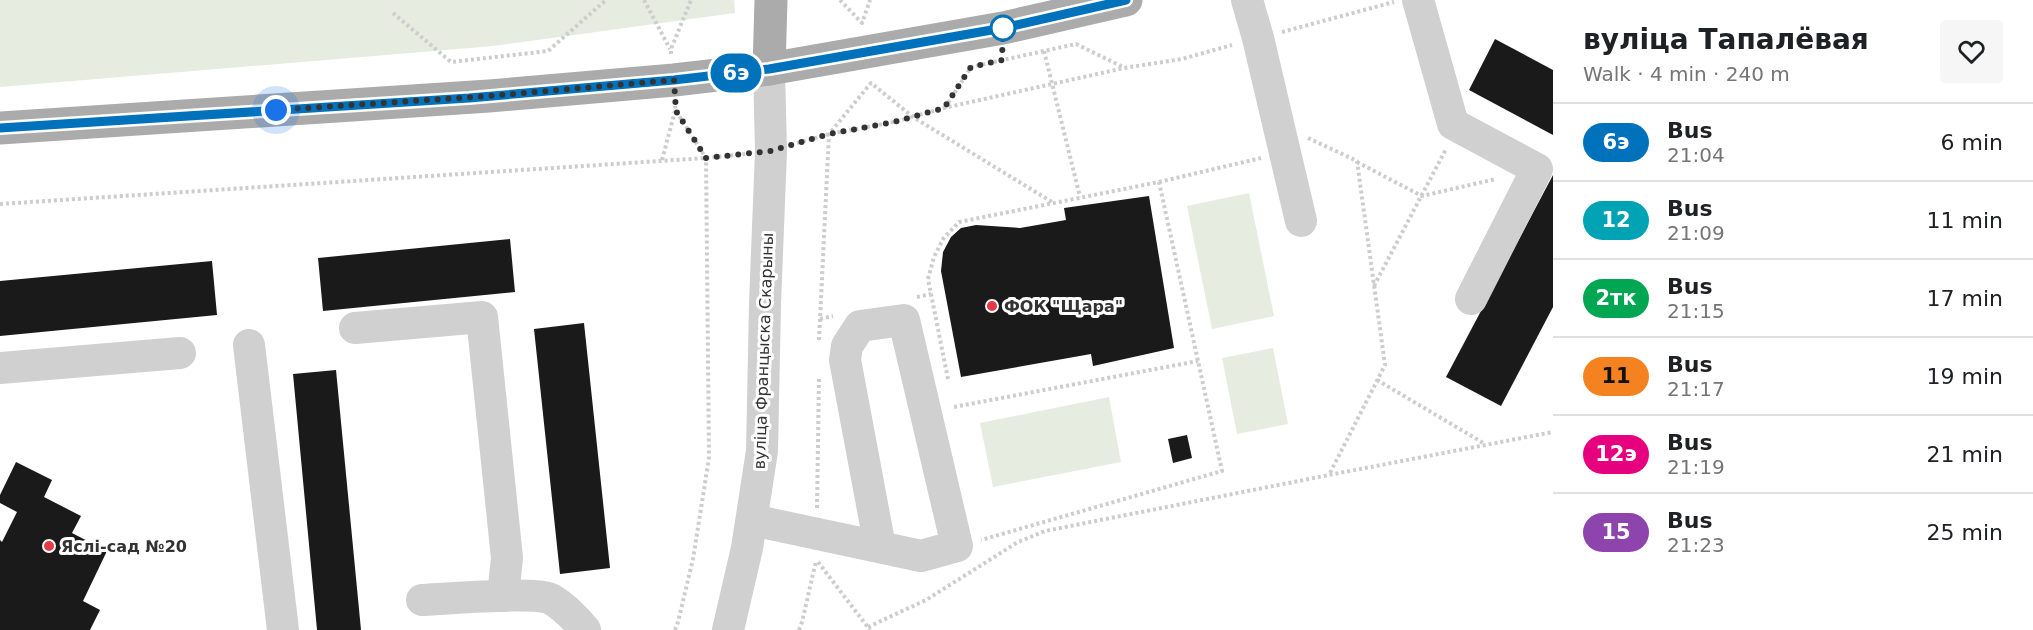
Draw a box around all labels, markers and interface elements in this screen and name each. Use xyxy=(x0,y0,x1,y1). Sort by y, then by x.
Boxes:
unlabelled marker xyxy=(990,15,1016,41)
button: heart xyxy=(1940,20,2003,83)
text: вуліца Тапалёвая xyxy=(1583,23,1869,56)
line badge: 6э xyxy=(709,54,763,92)
text: 6э xyxy=(722,61,750,85)
text: Walk · 4 min · 240 m xyxy=(1583,62,1790,86)
your location xyxy=(261,95,291,125)
text: Bus xyxy=(1667,118,1713,143)
text: 6э xyxy=(1602,130,1630,154)
text: 6 min xyxy=(1941,130,2003,155)
text: 21:04 xyxy=(1667,143,1725,167)
text: Bus xyxy=(1667,196,1713,221)
text: 12 xyxy=(1601,208,1631,232)
text: 11 min xyxy=(1927,208,2003,233)
text: 21:09 xyxy=(1667,221,1725,245)
street label: вуліца Францыска Скарыны xyxy=(750,232,777,470)
text: Bus xyxy=(1667,274,1713,299)
text: 2тк xyxy=(1595,286,1637,310)
text: 17 min xyxy=(1927,286,2003,311)
place label: ФОК "Щара" xyxy=(1004,297,1123,316)
marker: ФОК "Щара" xyxy=(985,299,999,313)
text: 21:15 xyxy=(1667,299,1725,323)
text: Bus xyxy=(1667,352,1713,377)
text: 11 xyxy=(1601,364,1631,388)
text: 19 min xyxy=(1927,364,2003,389)
text: 21:17 xyxy=(1667,377,1725,401)
text: Bus xyxy=(1667,430,1713,455)
text: 12э xyxy=(1595,442,1637,466)
text: 21 min xyxy=(1927,442,2003,467)
text: 21:19 xyxy=(1667,455,1725,479)
text: Bus xyxy=(1667,508,1713,533)
text: 15 xyxy=(1601,520,1631,544)
text: 25 min xyxy=(1927,520,2003,545)
text: 21:23 xyxy=(1667,533,1725,557)
place label: Яслі-сад №20 xyxy=(61,537,187,556)
marker: Яслі-сад №20 xyxy=(42,539,56,553)

